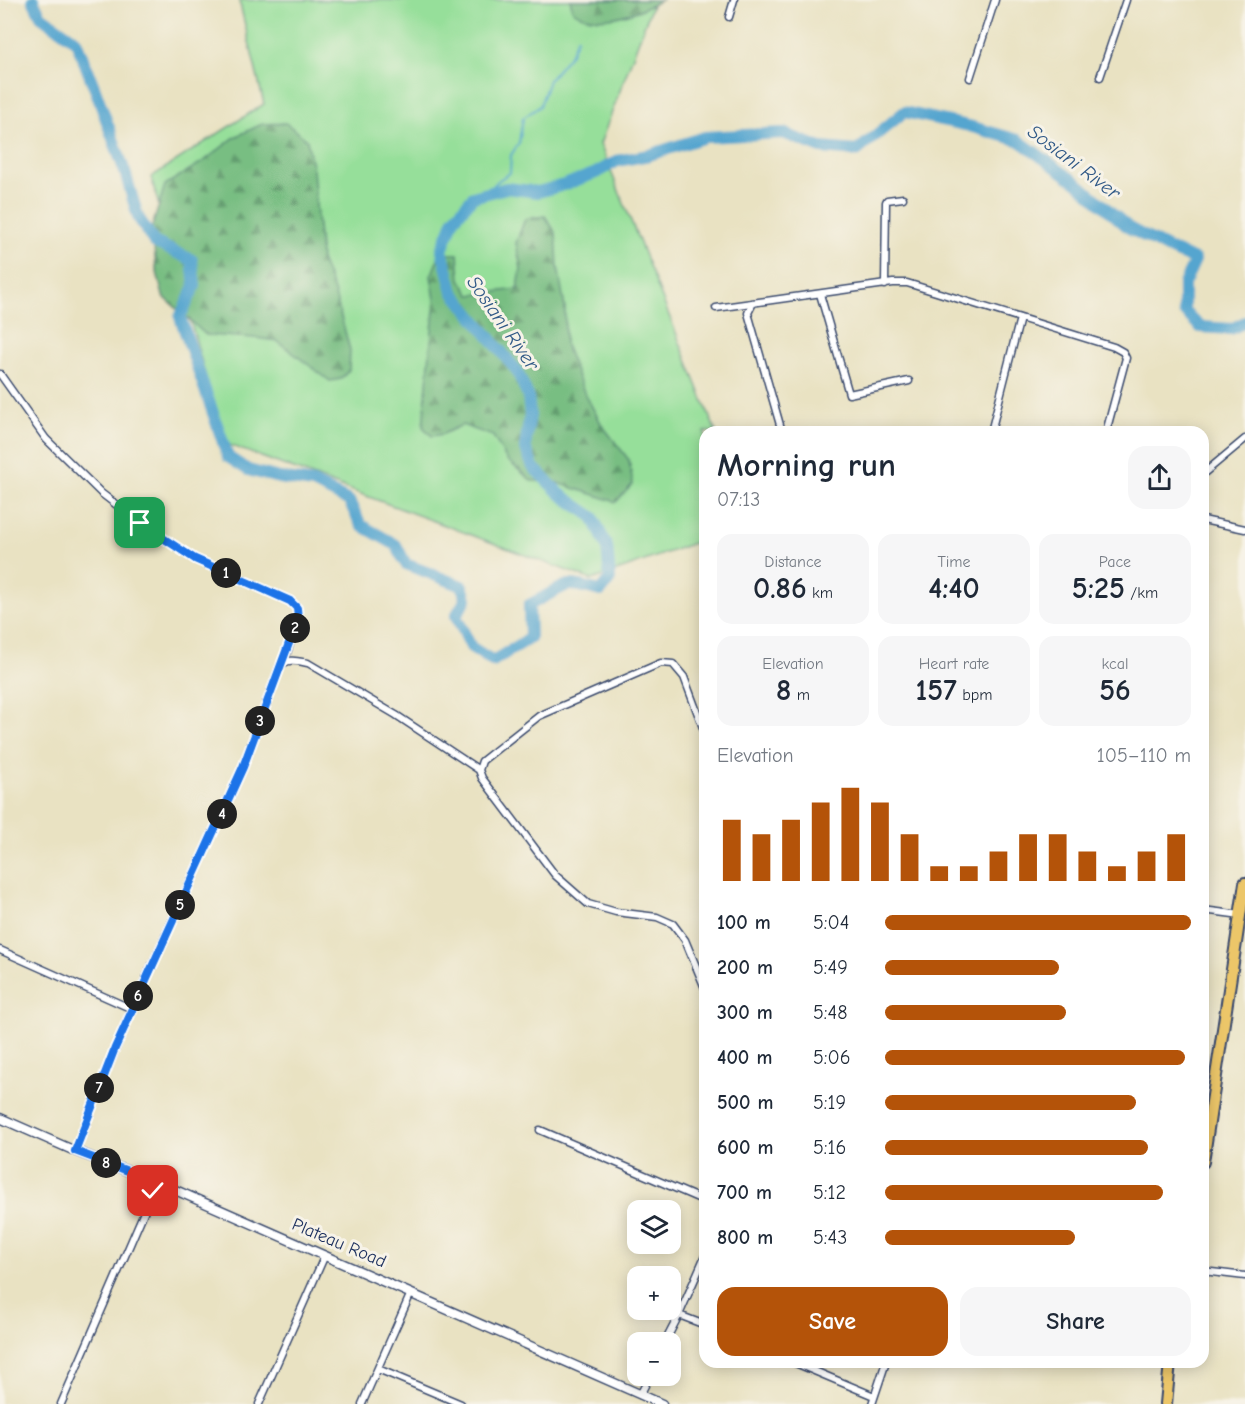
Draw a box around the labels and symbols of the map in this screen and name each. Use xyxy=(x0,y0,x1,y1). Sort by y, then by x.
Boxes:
water label: Sosiani River xyxy=(1023,120,1126,205)
water label: Sosiani River xyxy=(462,271,544,375)
pin xyxy=(114,497,165,548)
pin: 1 xyxy=(211,558,241,588)
pin: 2 xyxy=(280,613,310,643)
pin: 3 xyxy=(245,706,275,736)
pin: 4 xyxy=(207,799,237,829)
pin: 5 xyxy=(165,890,195,920)
pin: 6 xyxy=(123,981,153,1011)
pin: 7 xyxy=(84,1073,114,1103)
pin: 8 xyxy=(91,1148,121,1178)
pin xyxy=(127,1165,178,1216)
street label: Plateau Road xyxy=(289,1214,389,1272)

